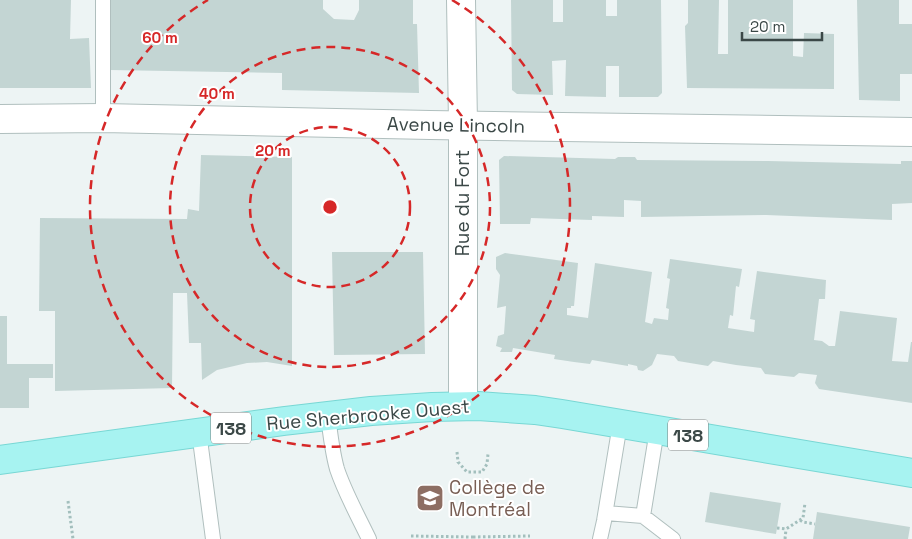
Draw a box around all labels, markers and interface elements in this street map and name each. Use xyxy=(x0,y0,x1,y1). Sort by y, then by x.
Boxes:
scale bar xyxy=(742,10,822,42)
text: 20 m xyxy=(750,17,785,36)
text: 60 m xyxy=(142,28,178,47)
text: 40 m xyxy=(199,84,235,103)
street label: Avenue Lincoln xyxy=(387,111,525,139)
text: 20 m xyxy=(255,141,291,160)
street label: Rue du Fort xyxy=(450,150,475,256)
centre of rings xyxy=(321,198,339,216)
street label: Rue Sherbrooke Ouest xyxy=(265,394,471,436)
road number: 138 xyxy=(211,412,251,443)
road number: 138 xyxy=(668,420,708,450)
place label: Collège de Montréal xyxy=(449,475,545,522)
school or university icon: Collège de Montréal xyxy=(415,483,445,513)

